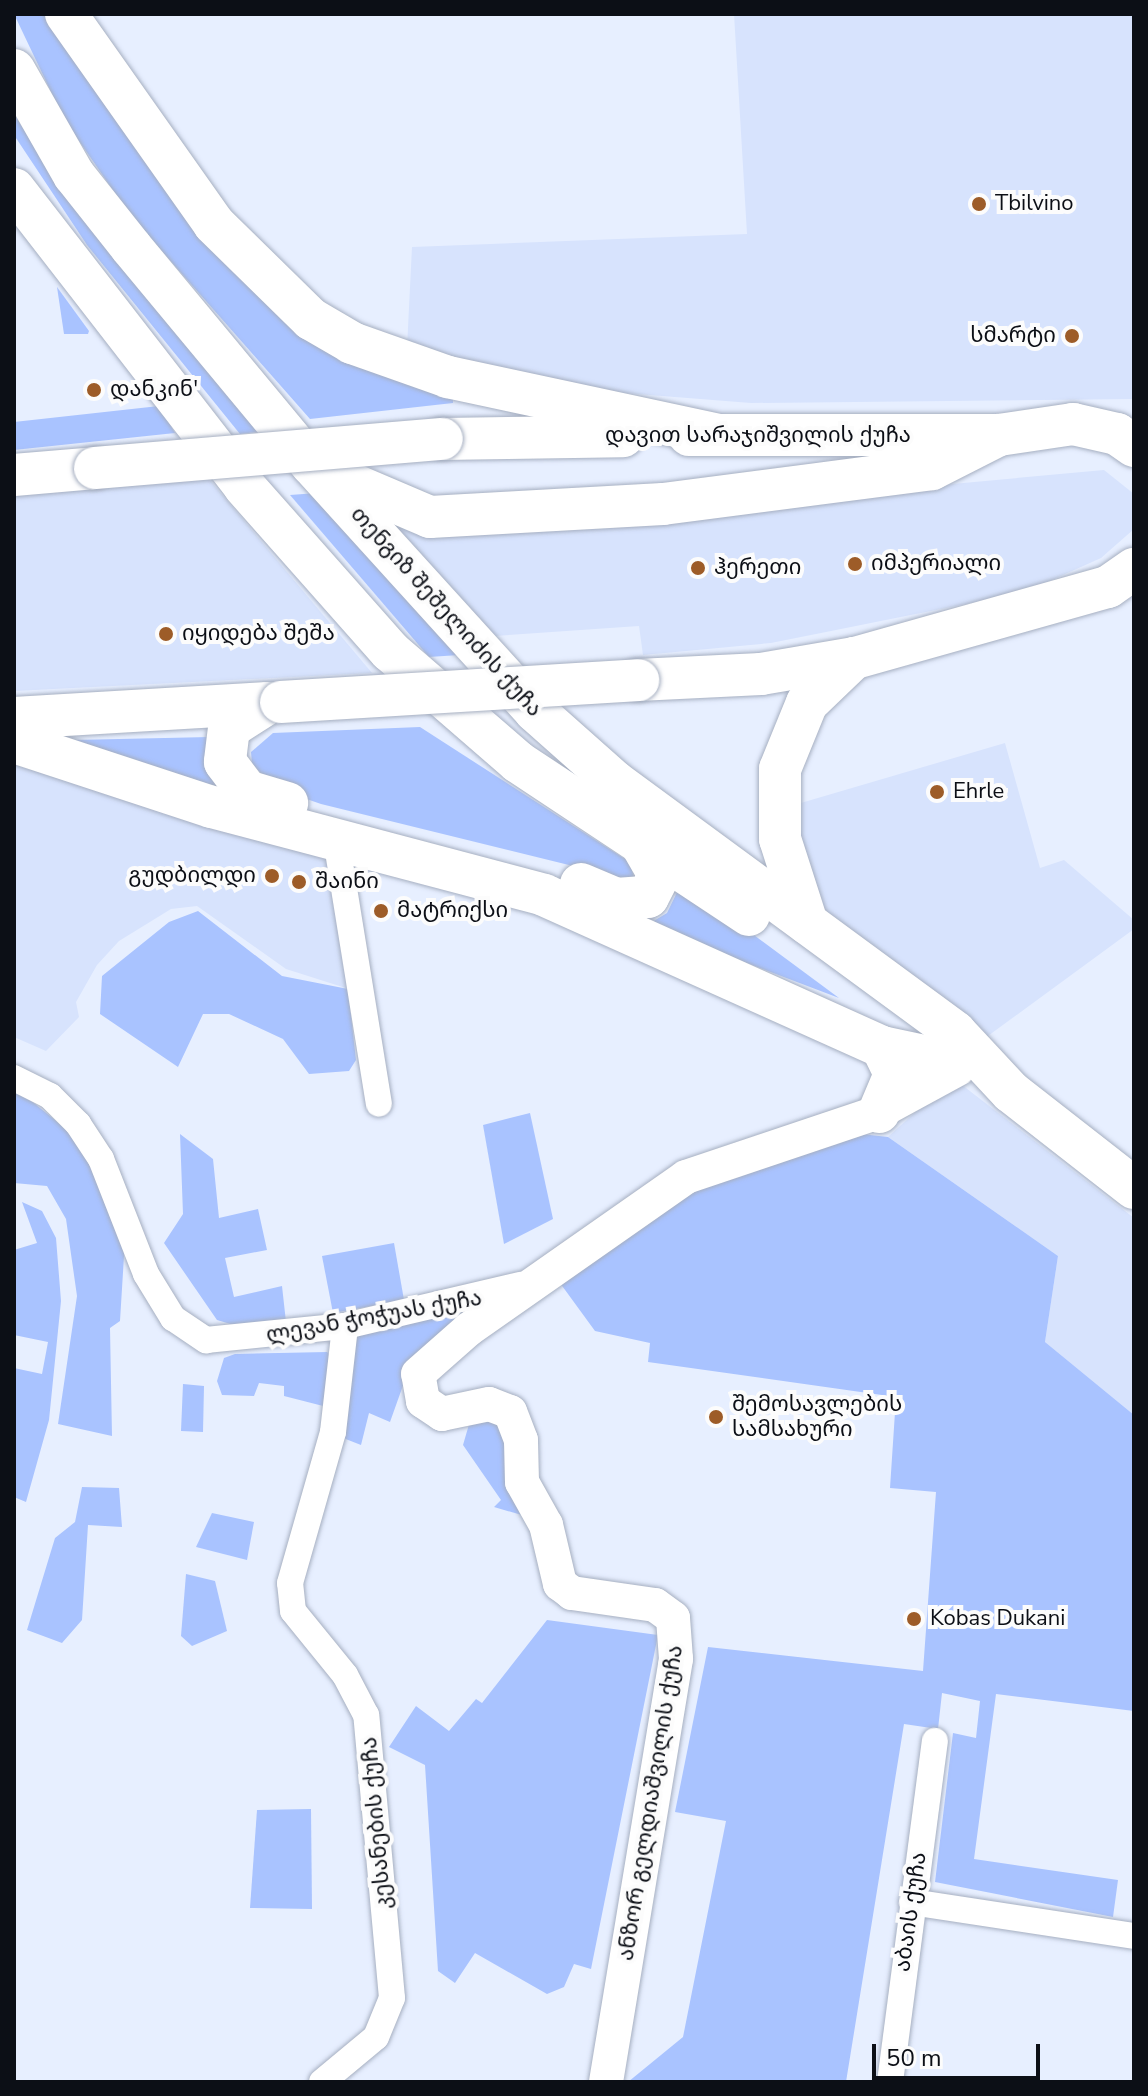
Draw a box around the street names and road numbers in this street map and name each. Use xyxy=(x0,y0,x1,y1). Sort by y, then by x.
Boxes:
street label: დავით სარაჯიშვილის ქუჩა xyxy=(605,423,911,449)
street label: თენგიზ შეშელიძის ქუჩა xyxy=(345,502,547,722)
street label: ლევან ჭოჭუას ქუჩა xyxy=(264,1285,484,1349)
street label: ანზორ გელდიაშვილის ქუჩა xyxy=(613,1643,689,1963)
street label: კესანების ქუჩა xyxy=(356,1736,398,1910)
street label: აბაის ქუჩა xyxy=(890,1851,932,1973)

